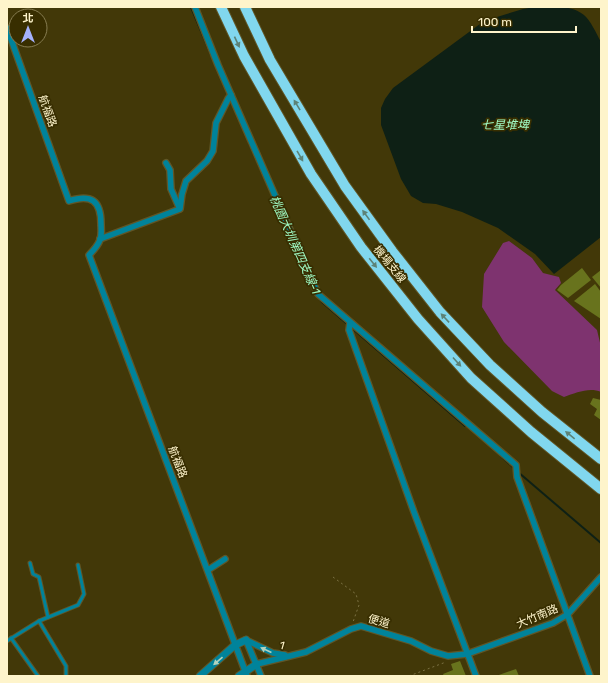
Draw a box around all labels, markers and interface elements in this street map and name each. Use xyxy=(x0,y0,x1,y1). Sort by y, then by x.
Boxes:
north arrow xyxy=(8,8,48,48)
scale bar xyxy=(472,8,576,34)
text: 北 xyxy=(23,12,34,25)
text: 100 m xyxy=(478,15,512,29)
one-way arrow xyxy=(234,37,240,48)
street label: 航福路 xyxy=(36,93,59,129)
one-way arrow xyxy=(293,99,300,111)
water label: 七星堆埤 xyxy=(481,118,531,132)
one-way arrow xyxy=(297,150,304,162)
water label: 桃園大圳第四支線-1 xyxy=(267,194,323,297)
one-way arrow xyxy=(362,209,370,220)
street label: 機場支線 xyxy=(371,243,409,286)
one-way arrow xyxy=(369,258,378,269)
one-way arrow xyxy=(440,313,450,323)
one-way arrow xyxy=(453,357,462,368)
one-way arrow xyxy=(565,431,576,440)
street label: 航福路 xyxy=(166,444,190,480)
street label: 大竹南路 xyxy=(514,602,560,631)
street label: 便道 xyxy=(366,612,391,631)
street label: 1 xyxy=(278,639,286,652)
one-way arrow xyxy=(260,647,272,653)
one-way arrow xyxy=(212,656,223,665)

